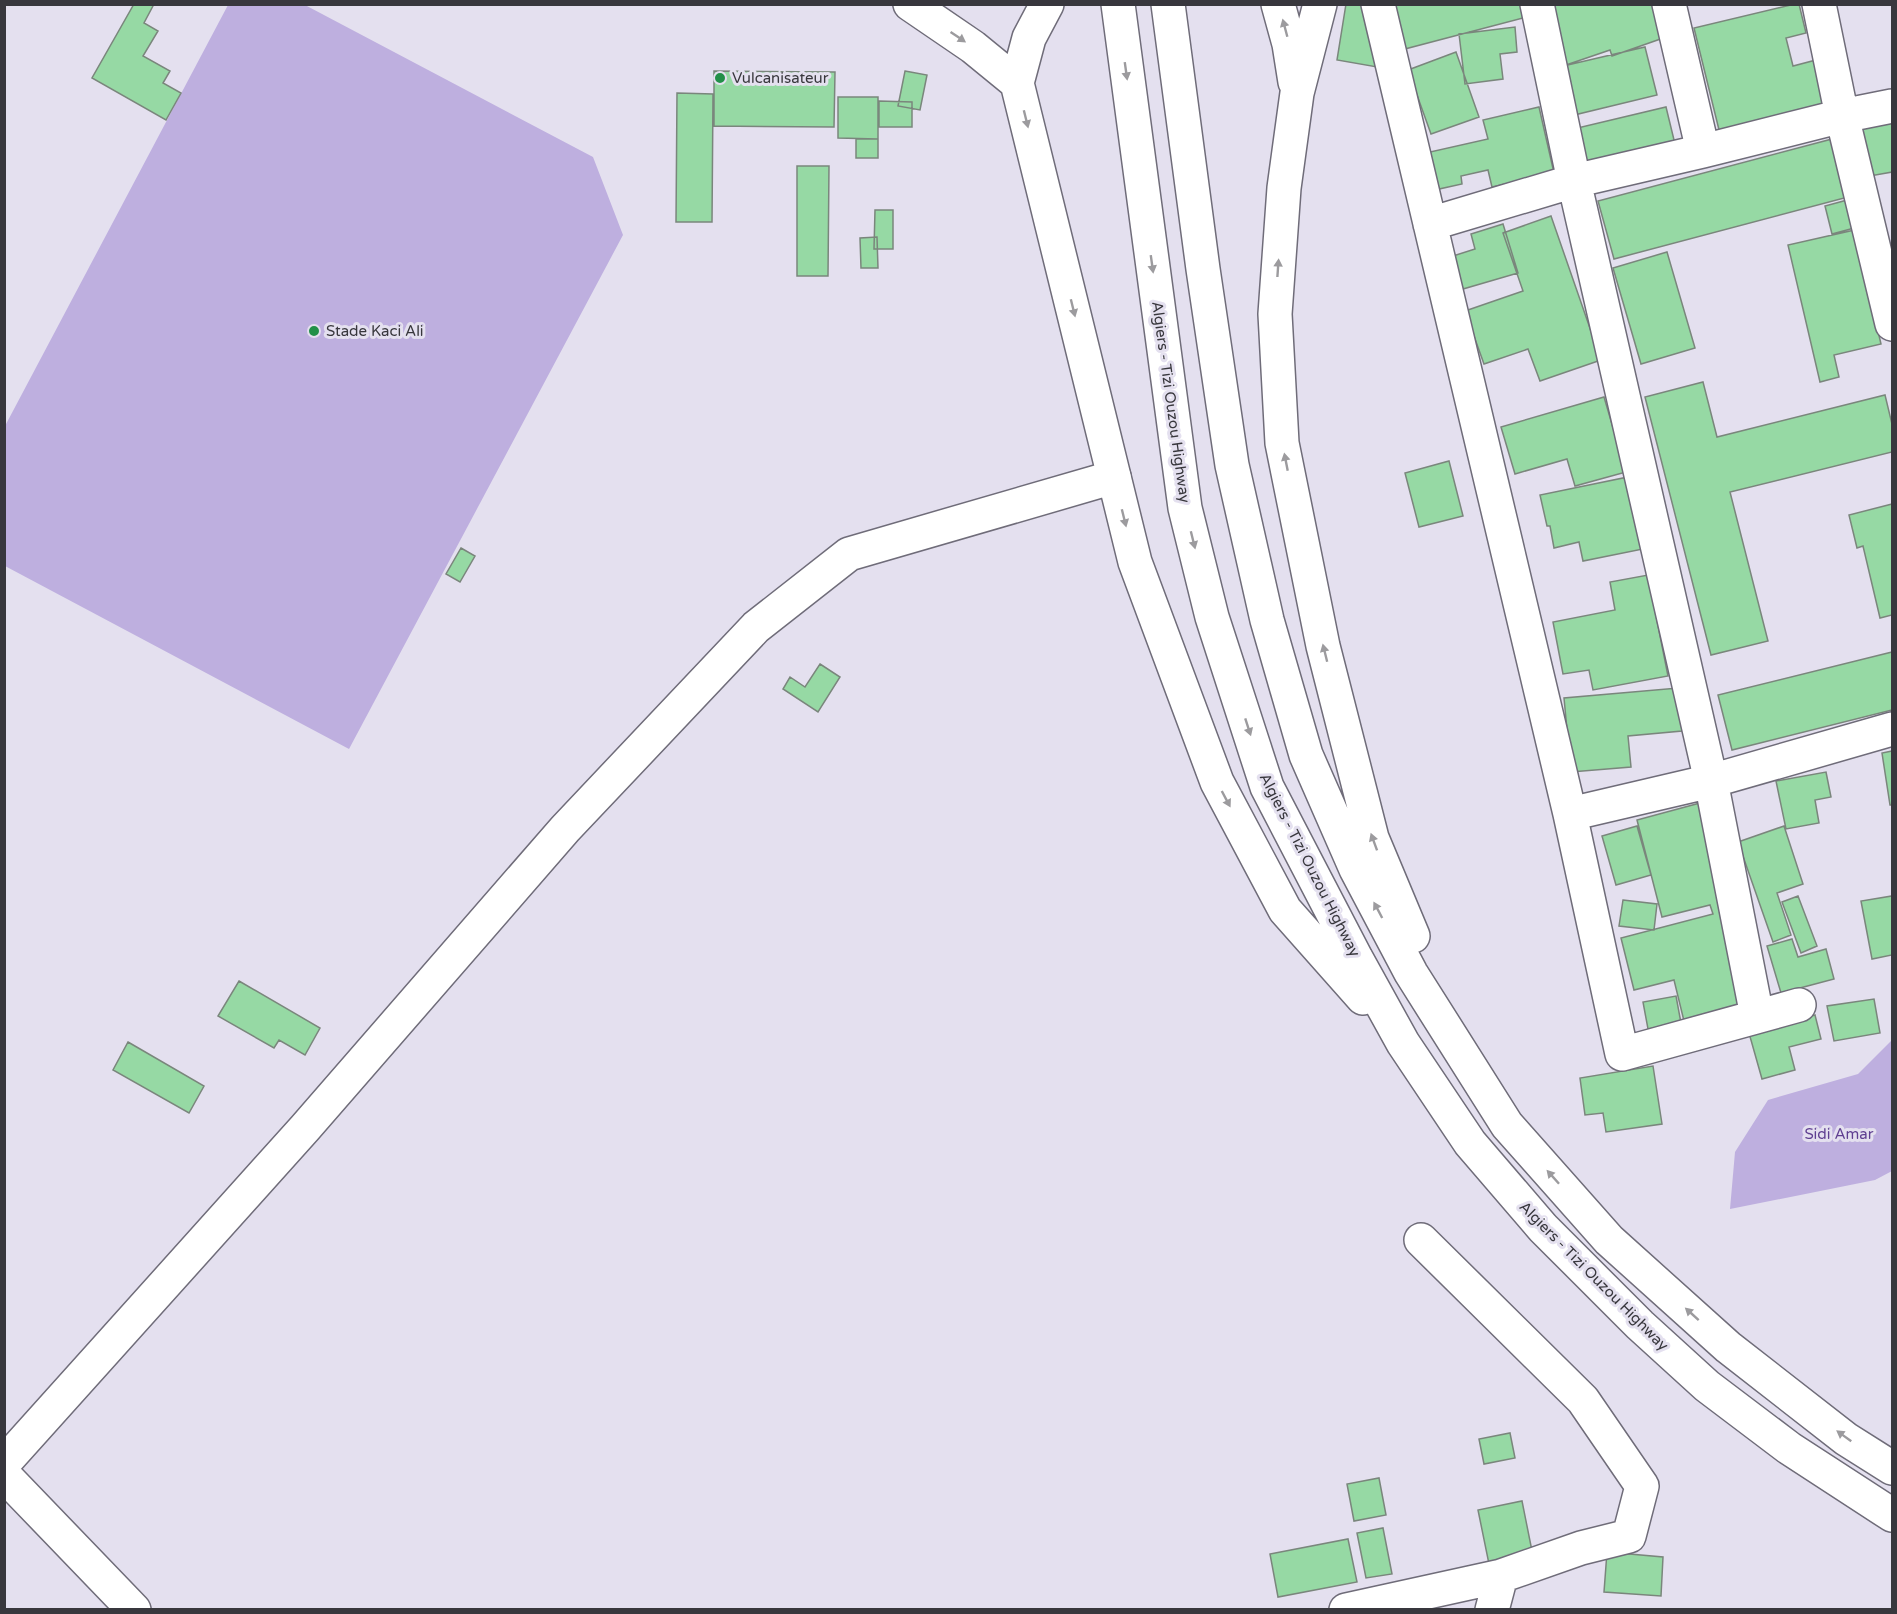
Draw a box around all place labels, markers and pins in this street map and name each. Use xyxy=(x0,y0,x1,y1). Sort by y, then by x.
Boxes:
place label: Vulcanisateur xyxy=(732,69,829,87)
marker: Vulcanisateur xyxy=(713,71,727,85)
place label: Stade Kaci Ali xyxy=(326,322,424,340)
marker: Stade Kaci Ali xyxy=(307,324,321,338)

